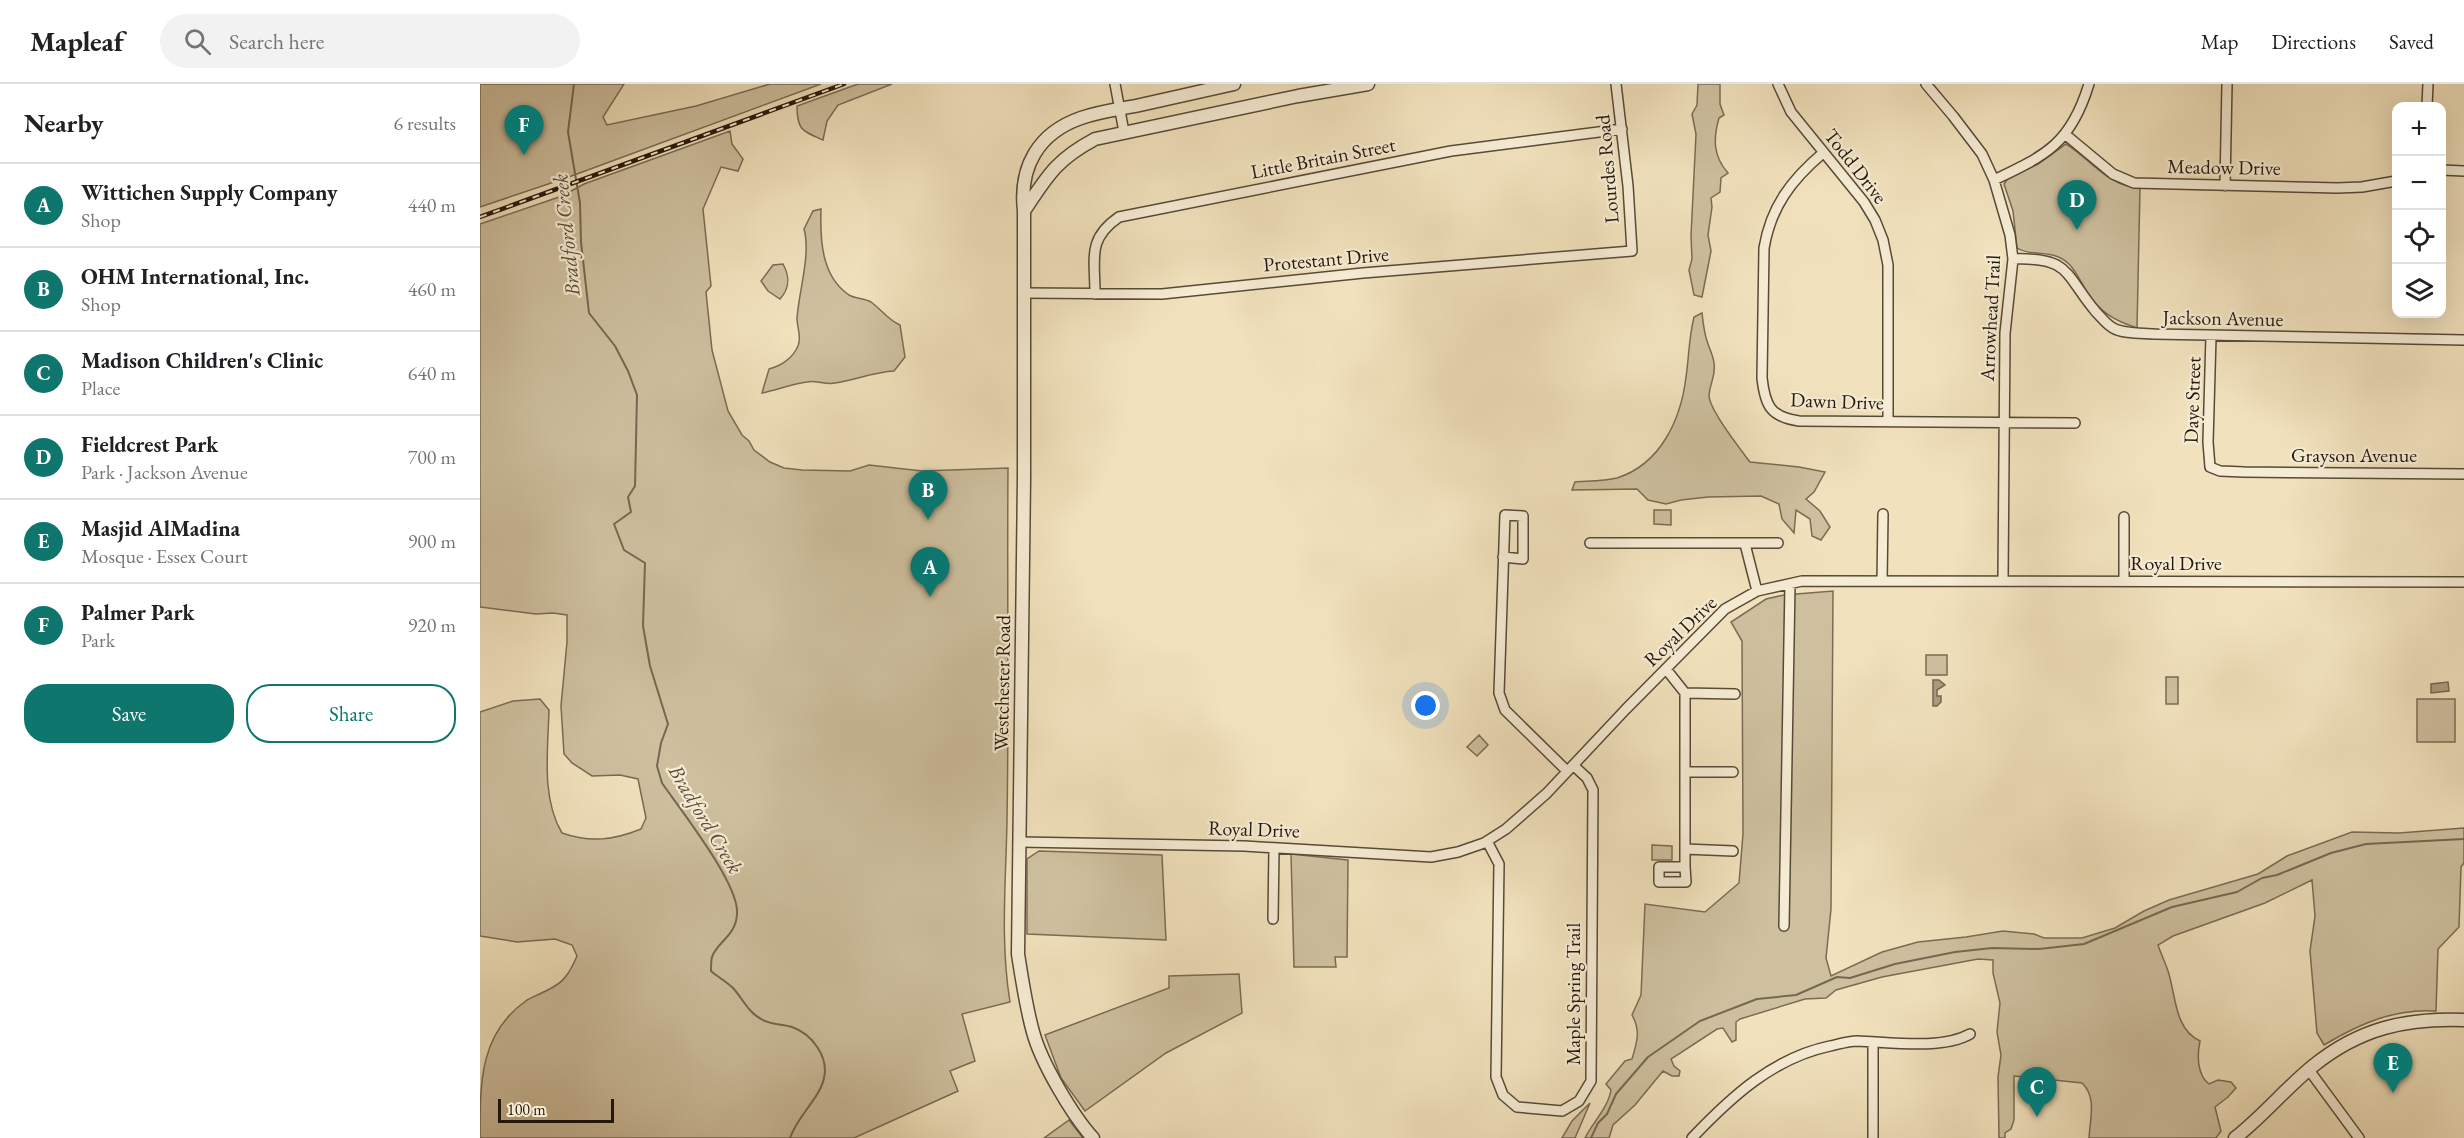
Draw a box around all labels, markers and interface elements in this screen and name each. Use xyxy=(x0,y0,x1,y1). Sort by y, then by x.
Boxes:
search box xyxy=(160,14,580,68)
text: Mapleaf xyxy=(30,23,124,59)
icon: search xyxy=(181,25,214,58)
text: Search here xyxy=(229,27,324,56)
text: Map xyxy=(2201,28,2238,55)
text: Directions xyxy=(2271,28,2356,55)
text: Saved xyxy=(2389,28,2434,55)
map controls xyxy=(2392,102,2446,318)
button: + xyxy=(2392,102,2446,156)
text: Nearby xyxy=(24,106,104,140)
pin: F xyxy=(504,106,543,155)
text: 6 results xyxy=(393,110,456,136)
street label: Lourdes Road xyxy=(1589,113,1625,224)
street label: Todd Drive xyxy=(1819,123,1894,209)
street label: Little Britain Street xyxy=(1249,131,1398,185)
street label: Meadow Drive xyxy=(2167,153,2281,181)
button: − xyxy=(2392,156,2446,210)
water label: Bradford Creek xyxy=(546,172,586,298)
text: Wittichen Supply Company xyxy=(81,178,338,207)
pin: D xyxy=(2058,180,2096,230)
text: A xyxy=(36,192,51,218)
text: 440 m xyxy=(408,192,456,218)
text: Shop xyxy=(81,207,121,233)
button: locate xyxy=(2392,210,2446,264)
street label: Protestant Drive xyxy=(1262,241,1390,277)
street label: Arrowhead Trail xyxy=(1974,254,2006,383)
text: OHM International, Inc. xyxy=(81,262,309,291)
button: layers xyxy=(2392,264,2446,318)
text: B xyxy=(37,276,50,302)
text: 460 m xyxy=(408,276,456,302)
text: Shop xyxy=(81,291,121,317)
street label: Jackson Avenue xyxy=(2160,304,2284,332)
text: Madison Children's Clinic xyxy=(81,346,323,375)
street label: Daye Street xyxy=(2177,355,2207,444)
text: C xyxy=(36,360,51,386)
text: 640 m xyxy=(408,360,456,386)
text: Place xyxy=(81,375,120,401)
street label: Dawn Drive xyxy=(1790,386,1884,416)
text: Fieldcrest Park xyxy=(81,430,218,459)
street label: Grayson Avenue xyxy=(2291,442,2417,468)
text: D xyxy=(36,444,51,470)
text: 700 m xyxy=(408,444,456,470)
text: Park · Jackson Avenue xyxy=(81,459,248,485)
pin: B xyxy=(908,470,948,520)
text: Masjid AlMadina xyxy=(81,514,240,543)
text: E xyxy=(38,528,49,554)
text: 900 m xyxy=(408,528,456,554)
text: Mosque · Essex Court xyxy=(81,543,248,569)
pin: A xyxy=(910,548,950,597)
street label: Royal Drive xyxy=(2130,550,2222,576)
street label: Royal Drive xyxy=(1638,590,1722,672)
text: Palmer Park xyxy=(81,598,195,627)
text: F xyxy=(38,612,49,638)
text: 920 m xyxy=(408,612,456,638)
street label: Westchester Road xyxy=(988,614,1016,751)
text: Park xyxy=(81,627,115,653)
button: Save xyxy=(24,684,234,743)
button: Share xyxy=(246,684,456,743)
your location xyxy=(1411,691,1440,720)
water label: Bradford Creek xyxy=(662,759,749,879)
street label: Royal Drive xyxy=(1208,814,1300,844)
street label: Maple Spring Trail xyxy=(1560,923,1586,1065)
pin: E xyxy=(2374,1044,2412,1093)
pin: C xyxy=(2018,1068,2056,1117)
scale bar xyxy=(498,1096,614,1124)
text: 100 m xyxy=(507,1099,546,1120)

